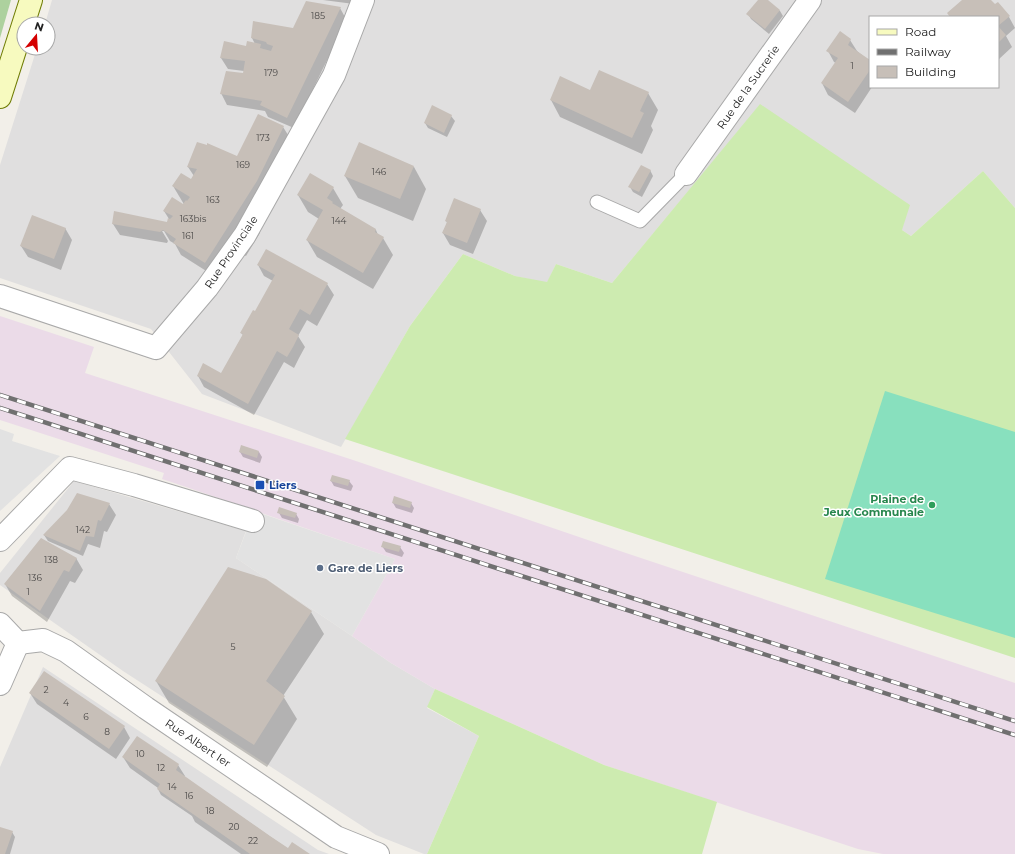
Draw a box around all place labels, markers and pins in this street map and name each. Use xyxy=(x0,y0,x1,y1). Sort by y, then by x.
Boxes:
place label: Liers xyxy=(269,478,297,492)
marker: Liers xyxy=(254,479,266,491)
place label: Plaine de Jeux Communale xyxy=(823,492,924,519)
marker: Plaine de Jeux Communale xyxy=(927,500,937,510)
place label: Gare de Liers xyxy=(328,561,403,575)
marker: Gare de Liers xyxy=(315,563,325,573)

